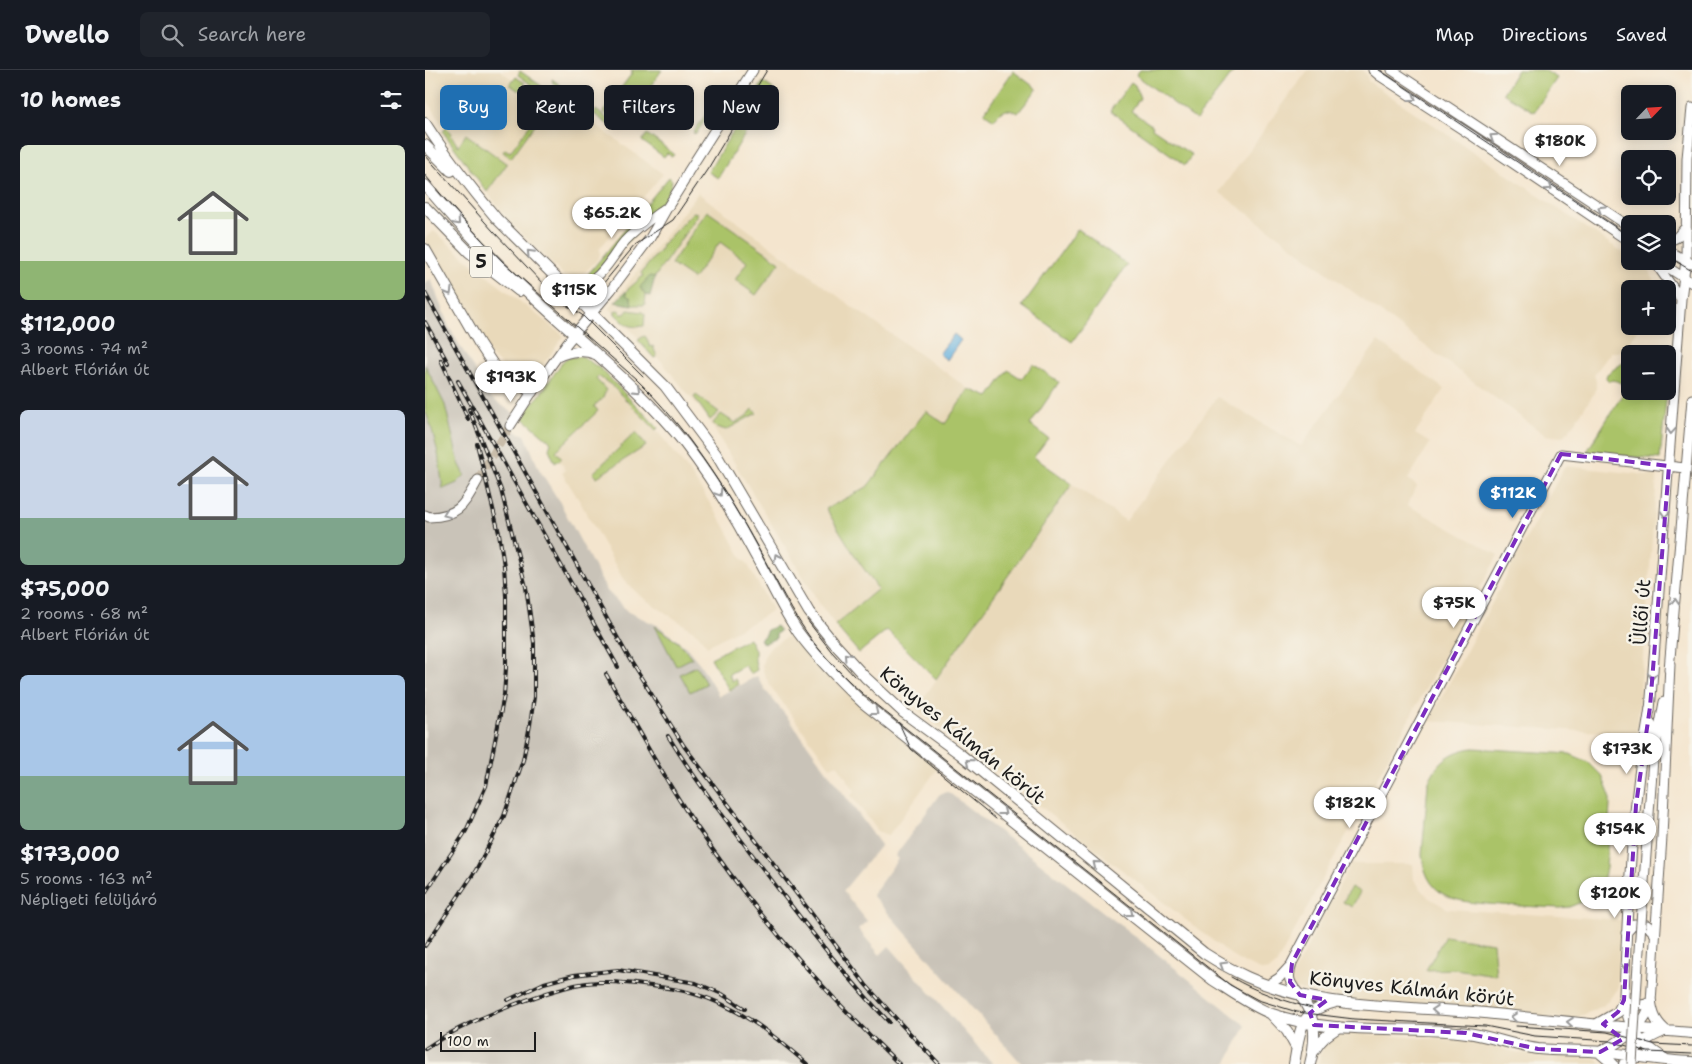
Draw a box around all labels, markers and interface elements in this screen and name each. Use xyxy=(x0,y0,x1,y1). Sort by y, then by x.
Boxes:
search box xyxy=(140,12,490,57)
text: Dwello xyxy=(25,19,110,51)
icon: search xyxy=(158,21,186,49)
text: Search here xyxy=(198,22,306,47)
text: Map xyxy=(1436,23,1474,47)
text: Directions xyxy=(1502,23,1588,47)
text: Saved xyxy=(1616,23,1667,47)
chip: Buy xyxy=(440,85,507,130)
chip: Rent xyxy=(517,85,594,130)
chip: Filters xyxy=(604,85,694,130)
chip: New xyxy=(704,85,779,130)
north arrow xyxy=(1621,85,1676,140)
map controls xyxy=(1621,85,1676,400)
text: 10 homes xyxy=(20,86,121,114)
icon: filters xyxy=(377,86,405,114)
one-way arrow xyxy=(1408,91,1417,101)
pin: $180K xyxy=(1525,124,1595,167)
text: $180K xyxy=(1535,130,1585,151)
one-way arrow xyxy=(1489,134,1499,143)
button: locate xyxy=(1621,150,1676,205)
icon: home xyxy=(168,178,258,268)
one-way arrow xyxy=(1544,181,1553,191)
pin: $65.2K xyxy=(571,196,653,239)
text: $65.2K xyxy=(583,202,641,223)
one-way arrow xyxy=(1598,205,1607,215)
button: layers xyxy=(1621,215,1676,270)
one-way arrow xyxy=(451,216,460,225)
road number: 5 xyxy=(470,246,492,278)
one-way arrow xyxy=(527,250,536,259)
pin: $115K xyxy=(539,274,609,316)
text: $115K xyxy=(551,279,597,300)
button: + xyxy=(1621,280,1676,335)
one-way arrow xyxy=(443,286,453,295)
text: $112,000 xyxy=(20,310,115,338)
text: 3 rooms · 74 m² xyxy=(20,338,148,359)
button: − xyxy=(1621,345,1676,400)
text: Albert Flórián út xyxy=(20,359,150,380)
pin: $193K xyxy=(476,360,546,403)
text: $193K xyxy=(486,366,536,387)
one-way arrow xyxy=(631,384,640,393)
one-way arrow xyxy=(1666,427,1677,435)
icon: home xyxy=(168,443,258,533)
pin: $112K xyxy=(1478,476,1548,519)
text: $112K xyxy=(1490,482,1536,503)
one-way arrow xyxy=(713,488,723,497)
one-way arrow xyxy=(442,508,451,518)
one-way arrow xyxy=(1660,511,1671,519)
one-way arrow xyxy=(773,553,783,562)
text: $75,000 xyxy=(20,575,110,603)
street label: Üllői út xyxy=(1627,578,1656,646)
pin: $75K xyxy=(1424,586,1484,629)
text: $75K xyxy=(1433,592,1475,613)
one-way arrow xyxy=(1669,598,1680,606)
text: 2 rooms · 68 m² xyxy=(20,603,148,624)
text: Albert Flórián út xyxy=(20,624,150,645)
one-way arrow xyxy=(843,653,852,662)
street label: Könyves Kálmán körút xyxy=(875,661,1051,810)
one-way arrow xyxy=(1647,673,1658,681)
one-way arrow xyxy=(869,706,878,714)
icon: home xyxy=(168,708,258,798)
pin: $173K xyxy=(1592,732,1662,775)
text: $173K xyxy=(1602,738,1652,759)
one-way arrow xyxy=(966,759,975,768)
pin: $182K xyxy=(1315,786,1385,829)
text: $182K xyxy=(1325,792,1375,813)
one-way arrow xyxy=(997,807,1006,815)
pin: $154K xyxy=(1585,812,1655,855)
text: $154K xyxy=(1595,818,1645,839)
text: $173,000 xyxy=(20,840,120,868)
one-way arrow xyxy=(1092,861,1101,870)
text: 5 rooms · 163 m² xyxy=(20,868,153,889)
pin: $120K xyxy=(1580,876,1650,919)
text: $120K xyxy=(1590,882,1640,903)
text: Népligeti felüljáró xyxy=(20,889,157,910)
one-way arrow xyxy=(1124,908,1133,916)
one-way arrow xyxy=(1220,961,1229,971)
one-way arrow xyxy=(1620,962,1630,970)
street label: Könyves Kálmán körút xyxy=(1308,965,1516,1012)
one-way arrow xyxy=(1431,1004,1439,1015)
one-way arrow xyxy=(1510,1012,1518,1023)
one-way arrow xyxy=(1566,1017,1574,1028)
scale bar xyxy=(440,1029,536,1052)
text: 100 m xyxy=(447,1032,489,1050)

